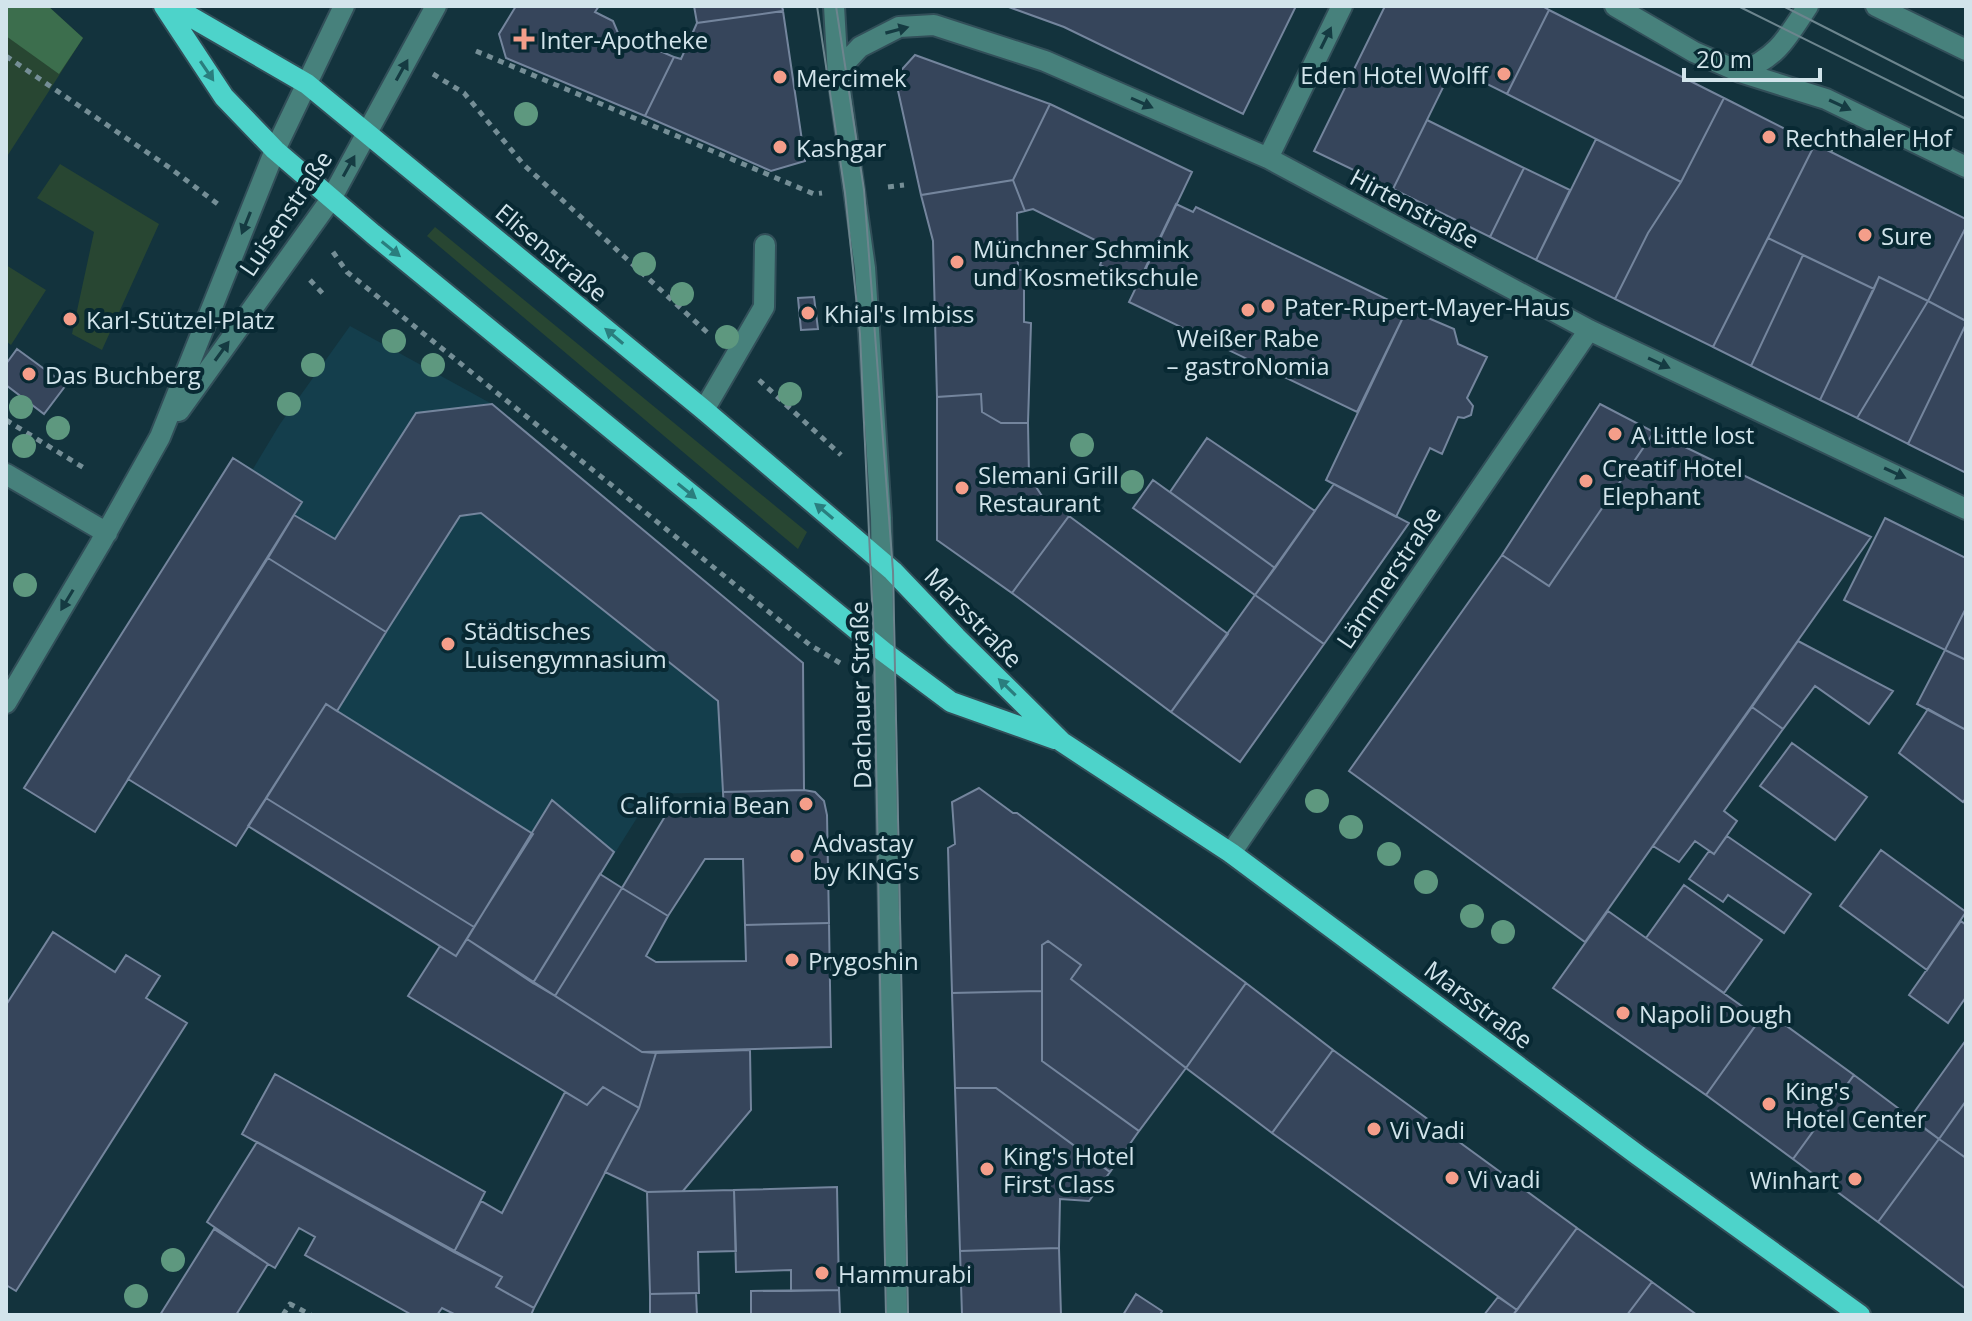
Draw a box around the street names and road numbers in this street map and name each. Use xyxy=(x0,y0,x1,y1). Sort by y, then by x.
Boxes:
street label: Luisenstraße xyxy=(231,144,339,282)
street label: Hirtenstraße xyxy=(1345,160,1485,256)
street label: Elisenstraße xyxy=(489,195,615,309)
street label: Lämmerstraße xyxy=(1328,499,1448,655)
street label: Marsstraße xyxy=(918,560,1030,674)
street label: Dachauer Straße xyxy=(842,601,878,789)
street label: Marsstraße xyxy=(1418,952,1540,1056)

